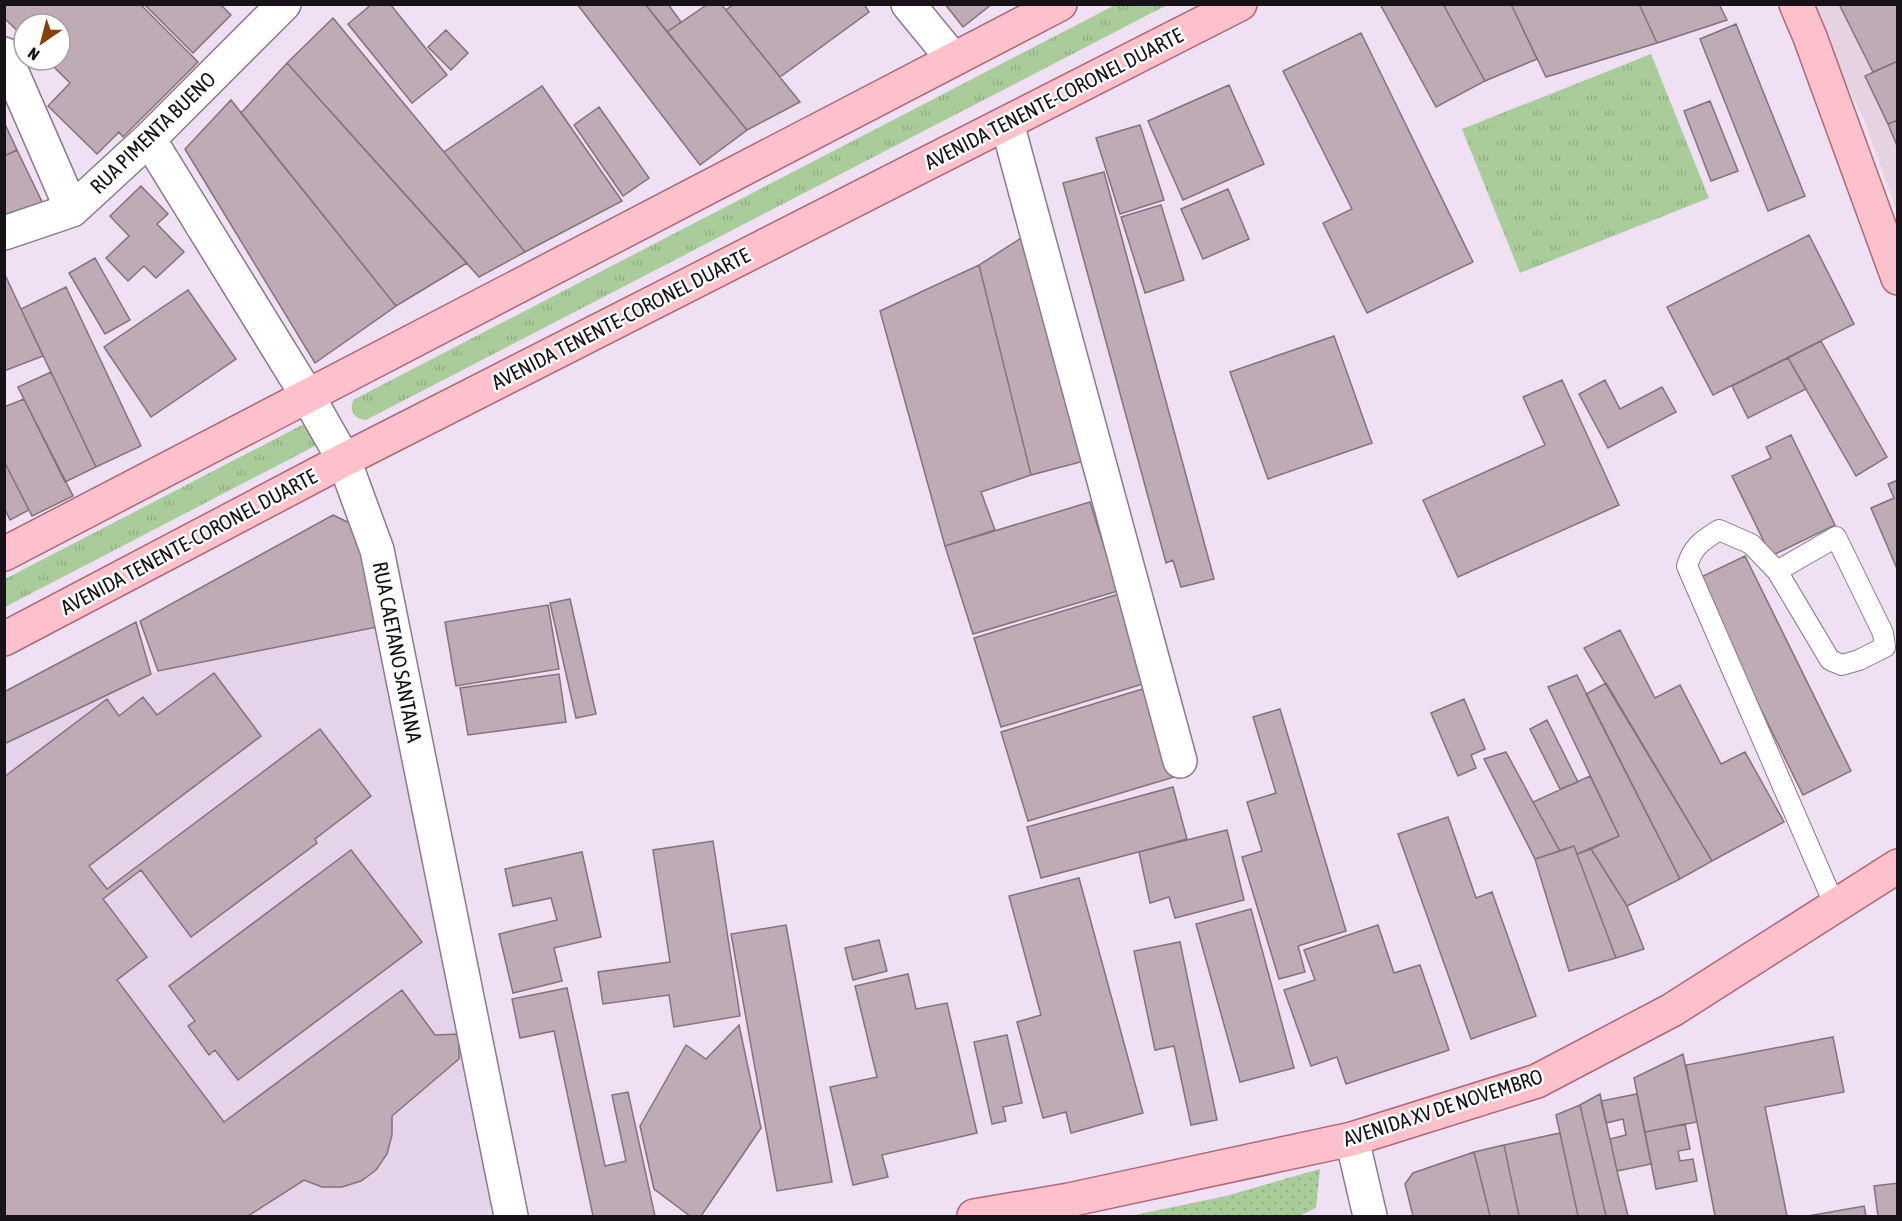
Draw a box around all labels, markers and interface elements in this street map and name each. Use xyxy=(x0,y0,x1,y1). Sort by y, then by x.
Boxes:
north arrow xyxy=(12,12,72,72)
street label: AVENIDA TENENTE-CORONEL DUARTE xyxy=(921,22,1187,174)
text: N xyxy=(24,44,42,64)
street label: RUA PIMENTA BUENO xyxy=(85,66,220,198)
street label: AVENIDA TENENTE-CORONEL DUARTE xyxy=(488,242,754,394)
street label: AVENIDA TENENTE-CORONEL DUARTE xyxy=(56,463,321,619)
street label: RUA CAETANO SANTANA xyxy=(369,559,427,745)
street label: AVENIDA XV DE NOVEMBRO xyxy=(1340,1063,1545,1151)

